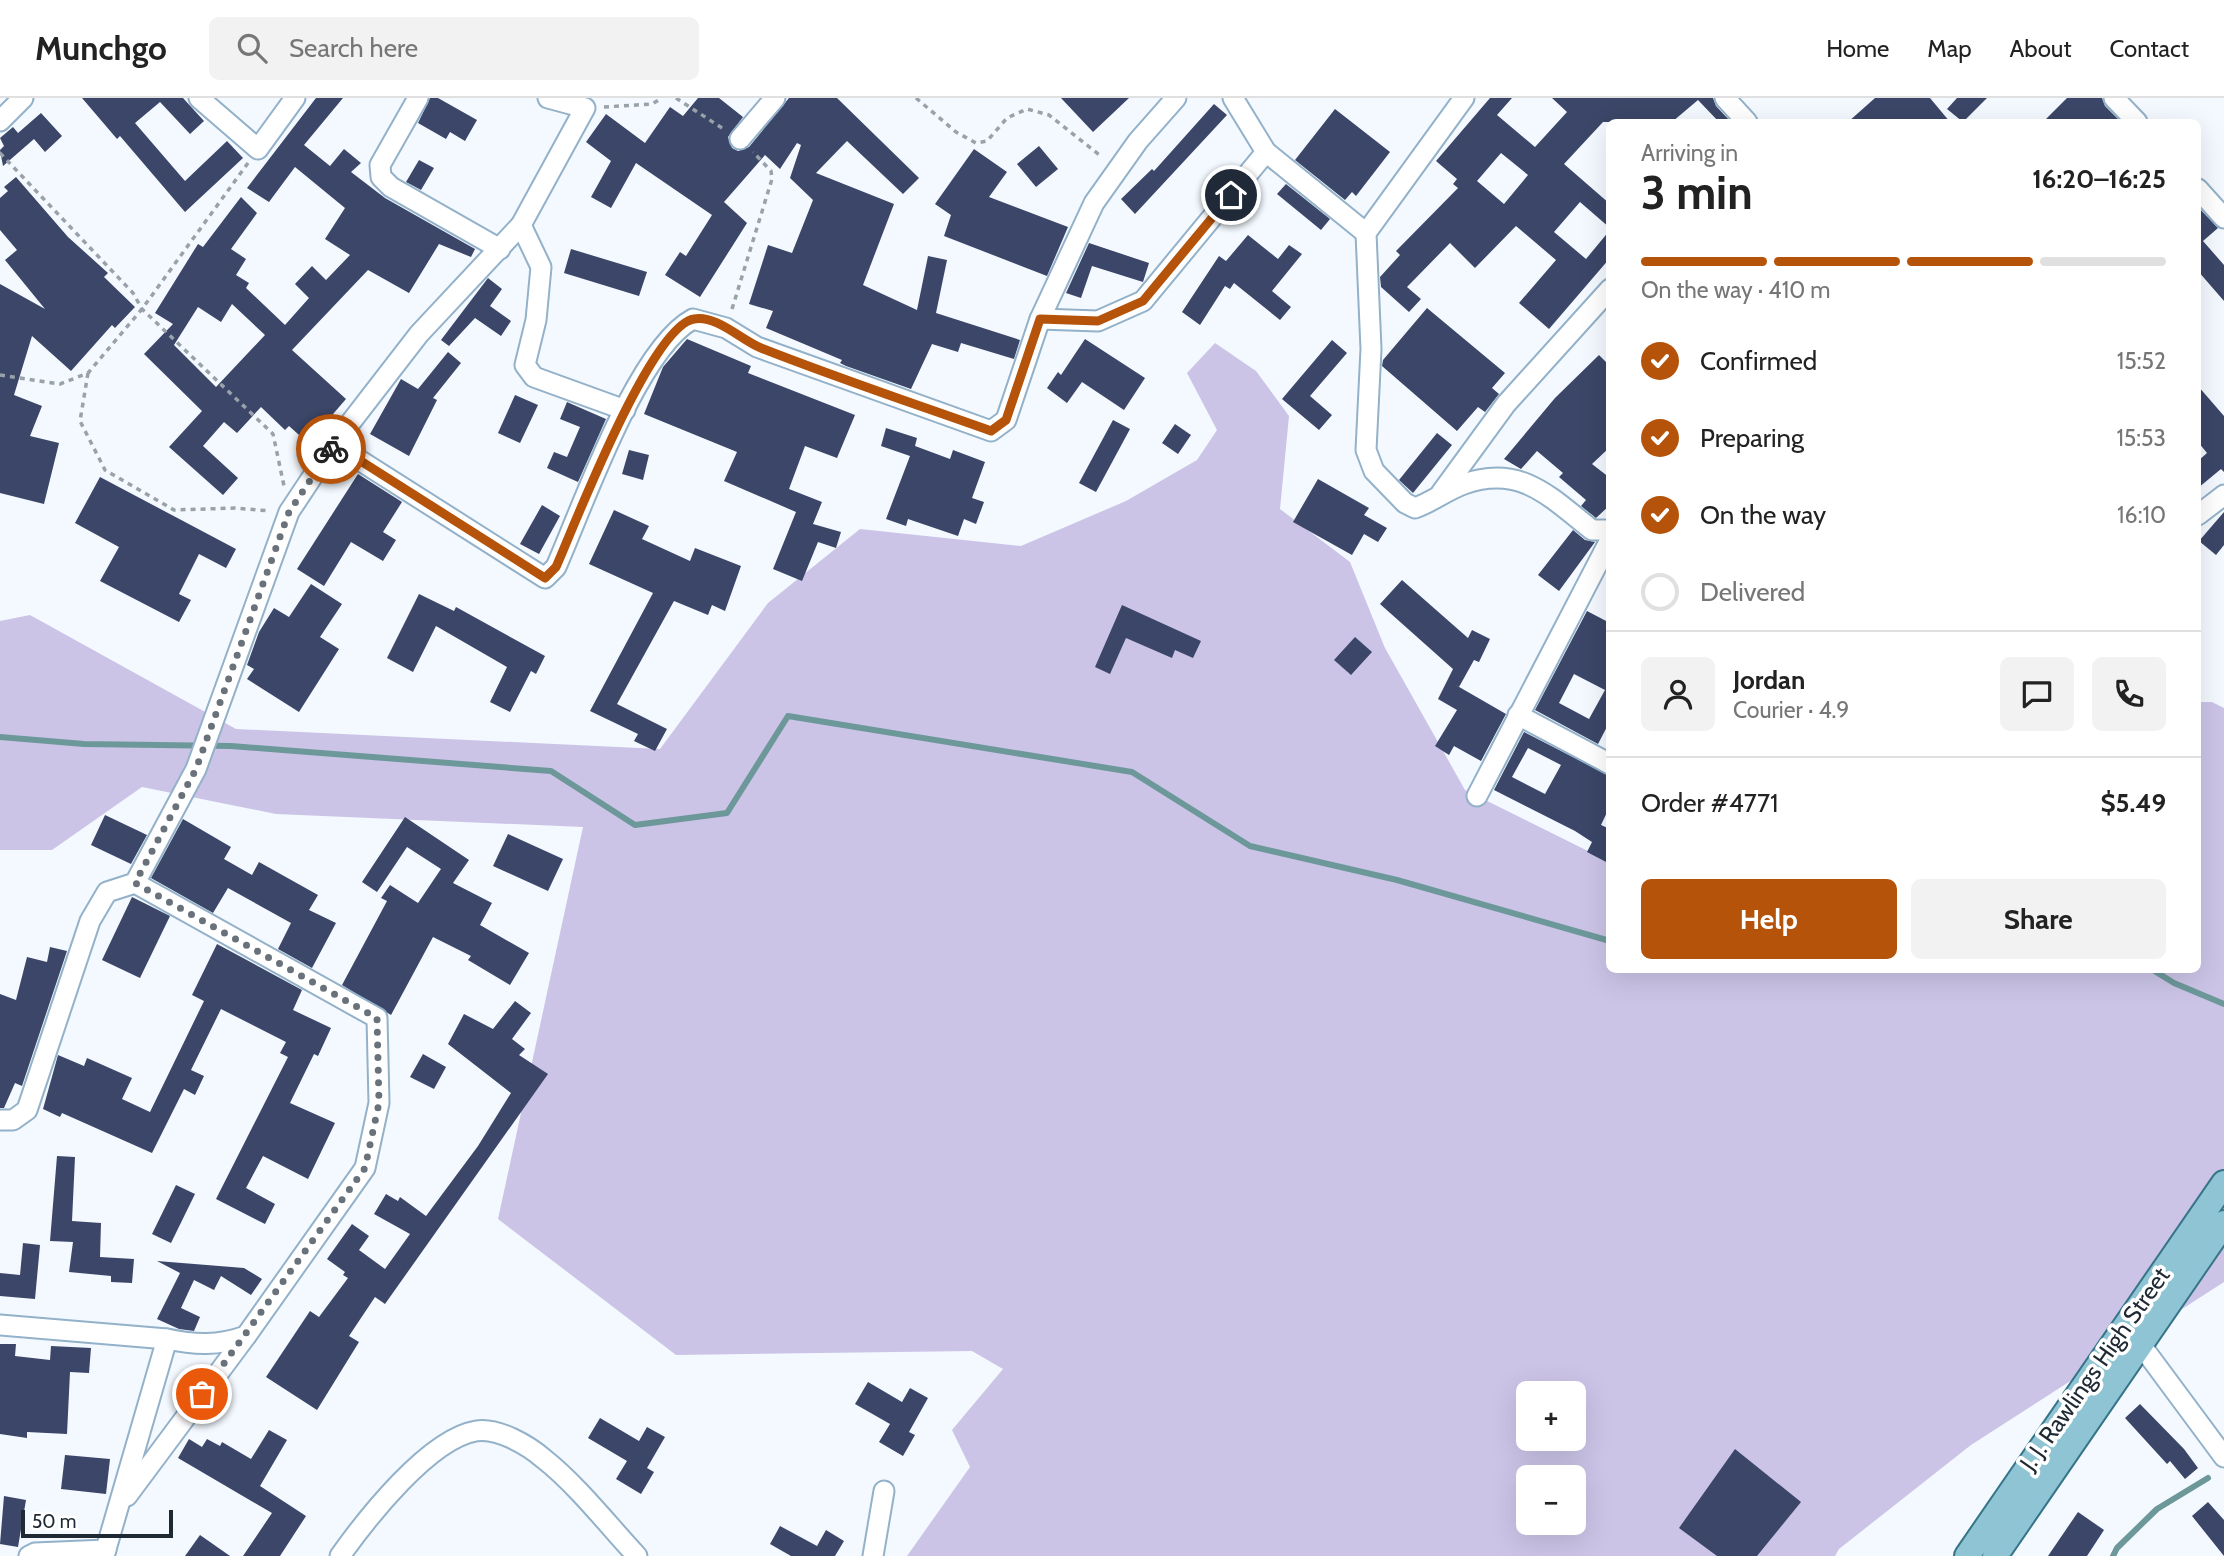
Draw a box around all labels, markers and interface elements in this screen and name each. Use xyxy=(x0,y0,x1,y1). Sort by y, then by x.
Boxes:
search box xyxy=(209,17,699,80)
text: Munchgo xyxy=(35,28,167,68)
icon: search xyxy=(233,29,271,67)
text: Search here xyxy=(289,32,418,64)
text: Home xyxy=(1826,34,1889,63)
text: Map xyxy=(1927,34,1972,63)
text: About xyxy=(2010,34,2072,63)
text: Contact xyxy=(2110,34,2189,63)
text: Arriving in xyxy=(1641,139,1738,167)
text: 16:20–16:25 xyxy=(2032,163,2166,195)
pin xyxy=(1201,165,1261,225)
text: 3 min xyxy=(1641,165,1753,221)
icon: home xyxy=(1212,176,1250,214)
text: On the way · 410 m xyxy=(1641,276,1831,304)
icon: check xyxy=(1641,342,1679,380)
text: Confirmed xyxy=(1700,345,1817,377)
text: 15:52 xyxy=(2117,347,2166,375)
courier xyxy=(296,414,366,484)
icon: check xyxy=(1641,419,1679,457)
text: Preparing xyxy=(1700,422,1804,454)
text: 15:53 xyxy=(2116,424,2166,452)
icon: bike xyxy=(312,430,350,468)
icon: check xyxy=(1641,496,1679,534)
text: On the way xyxy=(1700,499,1826,531)
text: 16:10 xyxy=(2117,501,2166,529)
text: Delivered xyxy=(1700,576,1805,608)
button: person xyxy=(1641,657,1715,731)
button: chat xyxy=(2000,657,2074,731)
button: phone xyxy=(2092,657,2166,731)
text: Jordan xyxy=(1733,664,1805,696)
text: Courier · 4.9 xyxy=(1733,696,1849,724)
text: Order #4771 xyxy=(1641,787,1779,819)
text: $5.49 xyxy=(2100,787,2166,819)
button: Help xyxy=(1641,879,1897,959)
button: Share xyxy=(1911,879,2166,959)
street label: J. J. Rawlings High Street xyxy=(2013,1262,2176,1477)
pin xyxy=(172,1364,232,1424)
icon: bag xyxy=(183,1375,221,1413)
map controls xyxy=(1516,1381,1586,1535)
button: + xyxy=(1516,1381,1586,1451)
button: − xyxy=(1516,1465,1586,1535)
scale bar xyxy=(21,1507,173,1539)
text: 50 m xyxy=(32,1510,76,1533)

